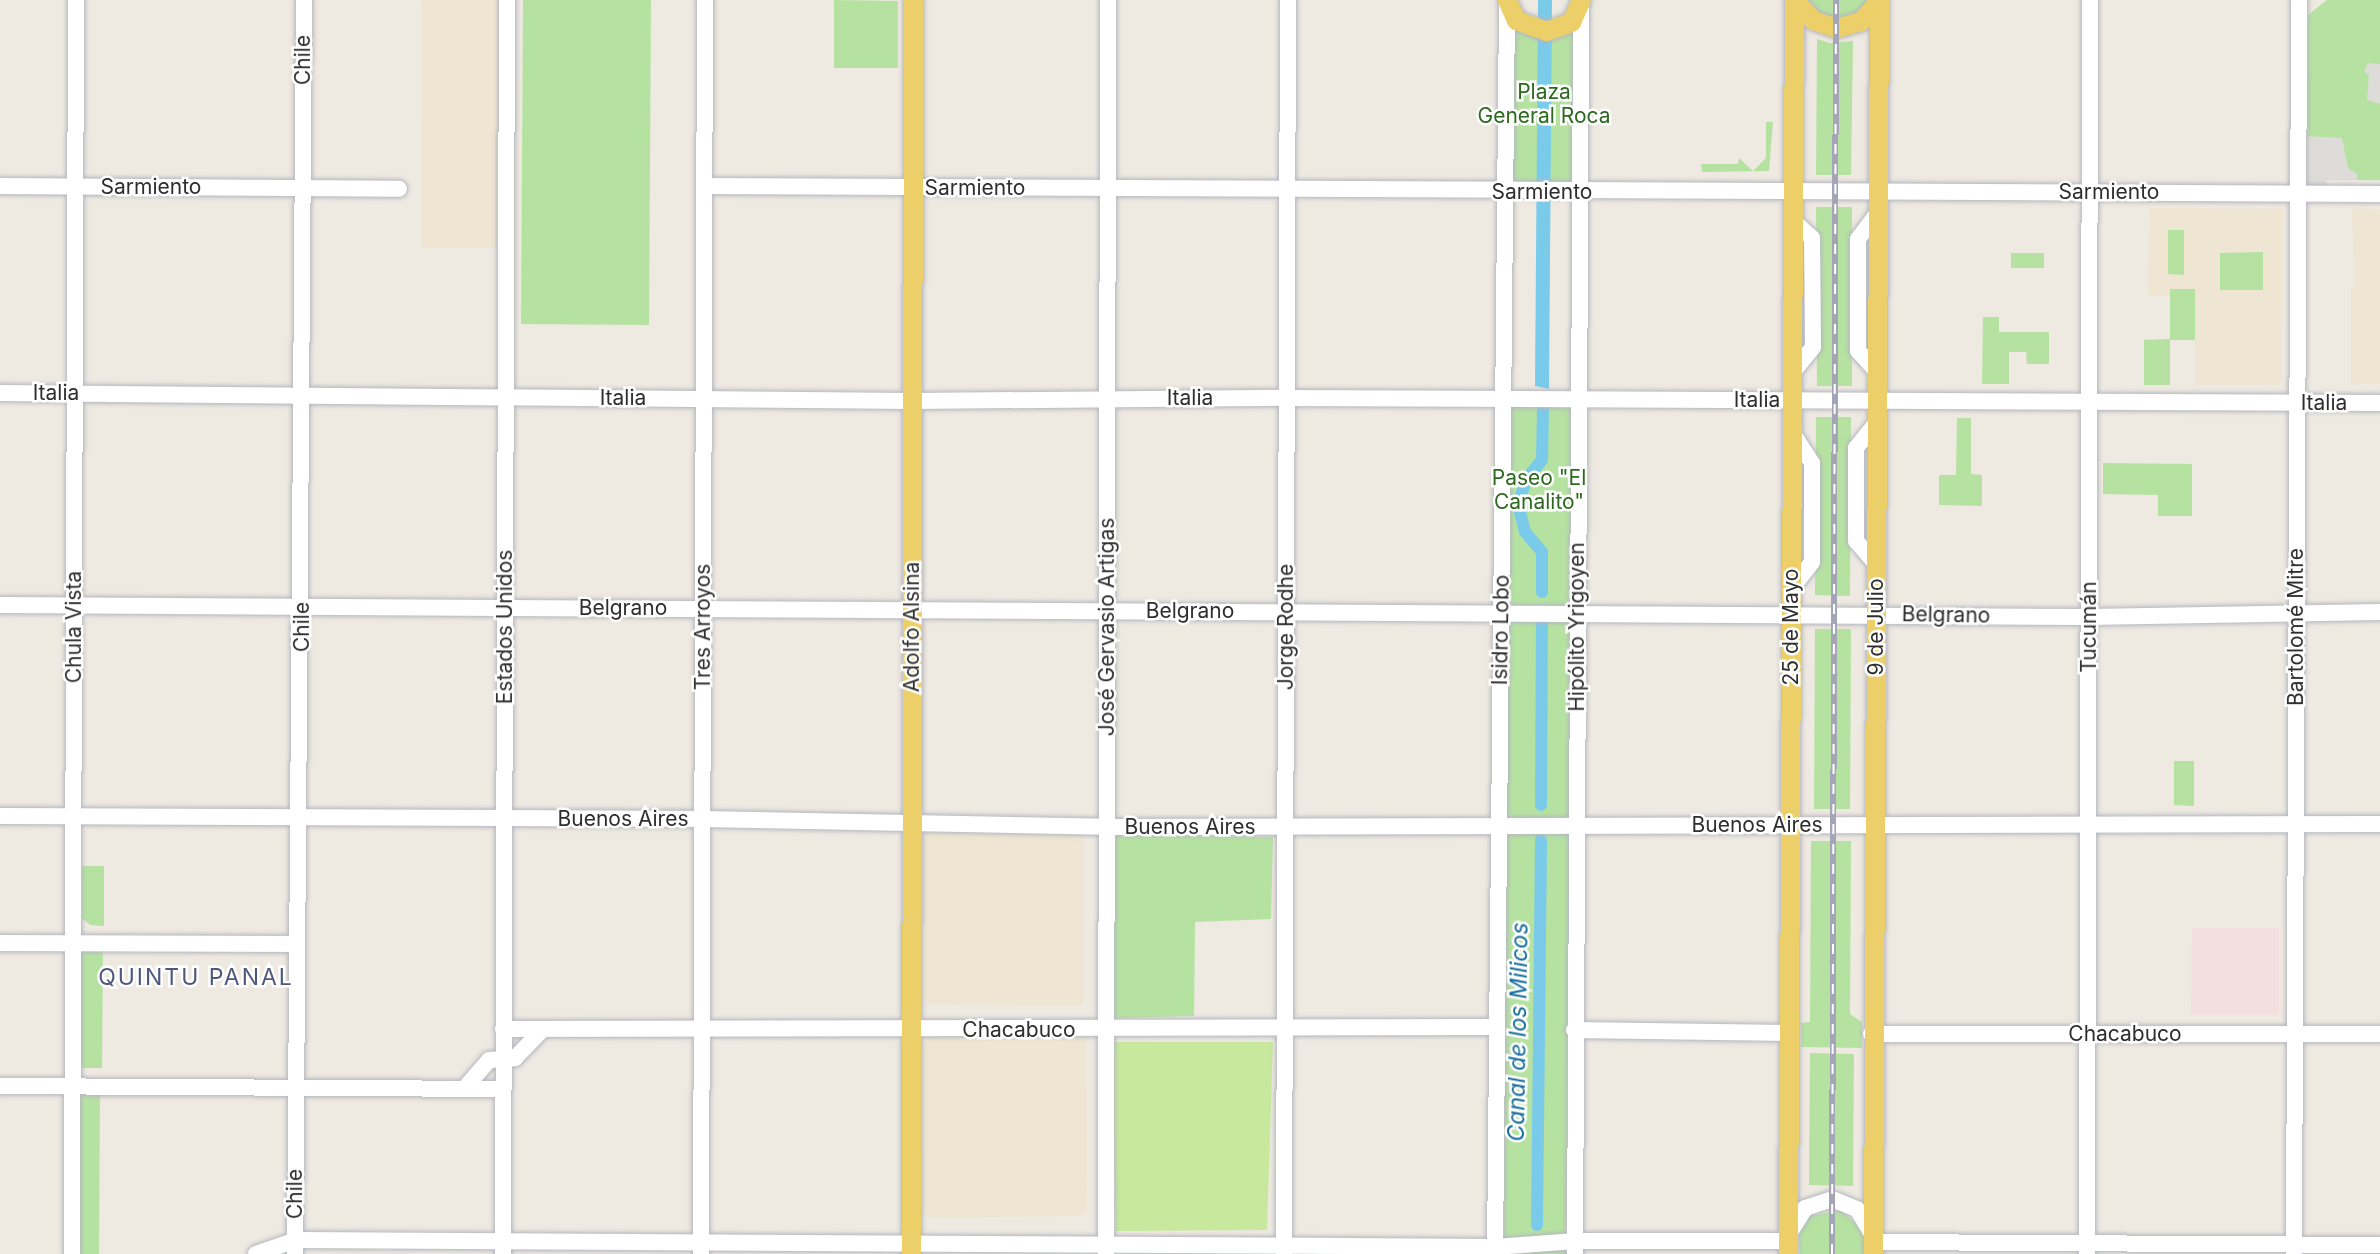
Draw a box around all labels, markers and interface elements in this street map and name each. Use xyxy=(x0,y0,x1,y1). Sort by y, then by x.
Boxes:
street label: Chile xyxy=(290,35,316,85)
park label: Plaza General Roca xyxy=(1477,79,1611,129)
street label: Sarmiento xyxy=(101,174,201,200)
street label: Sarmiento xyxy=(925,175,1025,201)
street label: Sarmiento xyxy=(1492,179,1592,205)
street label: Sarmiento xyxy=(2059,179,2159,205)
street label: Italia xyxy=(33,380,79,406)
street label: Italia xyxy=(600,385,646,411)
street label: Italia xyxy=(1167,385,1213,411)
street label: Italia xyxy=(1734,387,1780,413)
street label: Italia xyxy=(2301,390,2347,416)
park label: Paseo "El Canalito" xyxy=(1492,465,1586,515)
street label: José Gervasio Artigas xyxy=(1094,518,1120,736)
street label: Hipólito Yrigoyen xyxy=(1564,542,1590,712)
street label: Bartolomé Mitre xyxy=(2283,548,2309,706)
street label: Estados Unidos xyxy=(492,550,518,704)
street label: Adolfo Alsina xyxy=(899,562,925,692)
street label: Tres Arroyos xyxy=(690,564,716,690)
street label: Jorge Rodhe xyxy=(1273,564,1299,690)
street label: 25 de Mayo xyxy=(1778,569,1804,685)
street label: Chula Vista xyxy=(61,571,87,683)
street label: Isidro Lobo xyxy=(1487,574,1515,686)
street label: 9 de Julio xyxy=(1863,578,1889,676)
street label: Tucumán xyxy=(2076,581,2102,673)
street label: Belgrano xyxy=(579,595,667,621)
street label: Belgrano xyxy=(1146,598,1234,624)
street label: Chile xyxy=(289,602,315,652)
street label: Belgrano xyxy=(1901,602,1991,628)
street label: Buenos Aires xyxy=(558,806,688,832)
street label: Buenos Aires xyxy=(1692,812,1822,838)
street label: Buenos Aires xyxy=(1125,814,1255,840)
water label: Canal de los Milicos xyxy=(1502,922,1534,1142)
district label: QUINTU PANAL xyxy=(100,963,292,991)
street label: Chacabuco xyxy=(962,1017,1076,1043)
street label: Chacabuco xyxy=(2068,1021,2182,1047)
street label: Chile xyxy=(282,1169,308,1219)

